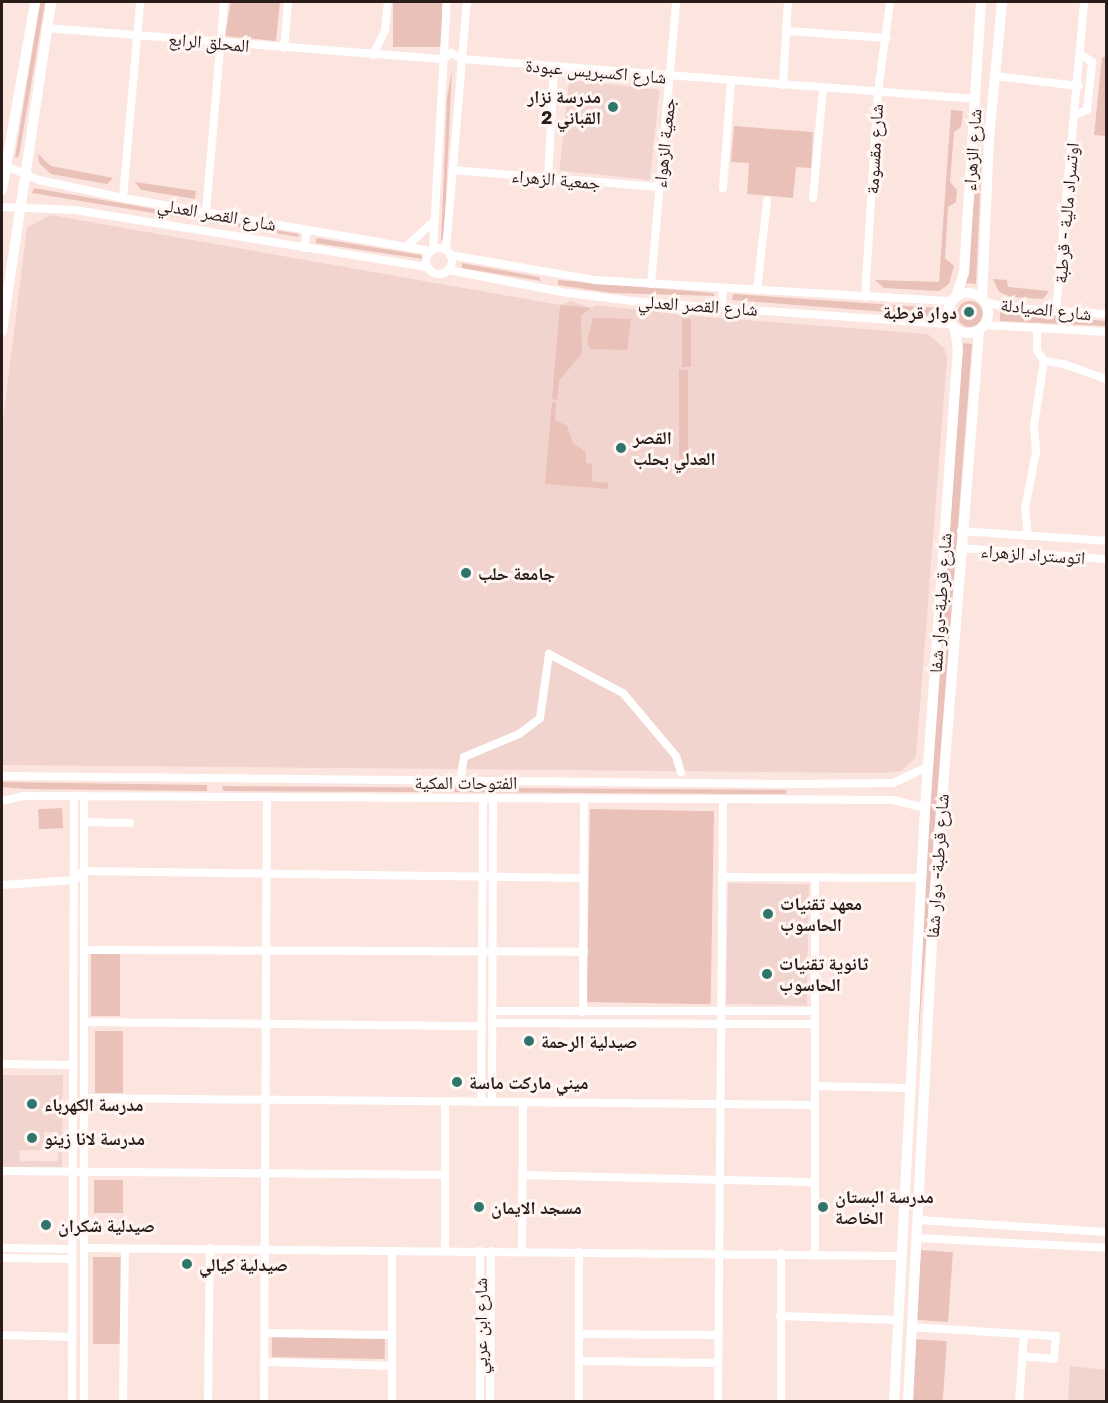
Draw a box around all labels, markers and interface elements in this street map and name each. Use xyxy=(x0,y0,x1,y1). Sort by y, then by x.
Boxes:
street label: المحلق الرابع xyxy=(168,28,250,56)
street label: شارع اكسبريس عبودة xyxy=(525,54,667,88)
place label: مدرسة نزار القباني 2 xyxy=(528,86,601,128)
street label: جمعية الزهواء xyxy=(649,97,679,189)
marker: مدرسة نزار القباني 2 xyxy=(606,100,620,114)
street label: شارع مقسومة xyxy=(861,103,887,195)
street label: شارع الزهراء xyxy=(958,108,986,192)
street label: اوتسراد مالية - قرطبة xyxy=(1049,142,1083,284)
street label: جمعية الزهراء xyxy=(511,164,601,194)
street label: شارع القصر العدلي xyxy=(156,193,278,235)
street label: شارع القصر العدلي xyxy=(637,290,759,320)
street label: شارع الصيادلة xyxy=(999,293,1093,325)
place label: دوار قرطبة xyxy=(883,301,957,323)
marker: دوار قرطبة xyxy=(962,305,976,319)
place label: القصر العدلي بحلب xyxy=(633,427,716,470)
marker: القصر العدلي بحلب xyxy=(614,441,628,455)
street label: شارع قرطبة-دوار شفا xyxy=(924,532,956,674)
street label: اتوستراد الزهراء xyxy=(980,540,1086,568)
place label: جامعة حلب xyxy=(478,562,555,584)
marker: جامعة حلب xyxy=(459,566,473,580)
street label: الفتوحات المكية xyxy=(415,771,517,793)
street label: شارع قرطبة- دوار شفا xyxy=(921,793,953,939)
place label: معهد تقنيات الحاسوب xyxy=(780,893,862,936)
marker: معهد تقنيات الحاسوب xyxy=(761,907,775,921)
place label: ثانوية تقنيات الحاسوب xyxy=(779,953,868,996)
marker: ثانوية تقنيات الحاسوب xyxy=(760,967,774,981)
place label: صيدلية الرحمة xyxy=(541,1030,637,1052)
marker: صيدلية الرحمة xyxy=(522,1034,536,1048)
place label: ميني ماركت ماسة xyxy=(469,1071,589,1093)
marker: ميني ماركت ماسة xyxy=(450,1075,464,1089)
place label: مدرسة الكهرباء xyxy=(44,1093,143,1115)
marker: مدرسة الكهرباء xyxy=(25,1097,39,1111)
place label: مدرسة لانا زينو xyxy=(44,1127,145,1149)
marker: مدرسة لانا زينو xyxy=(25,1131,39,1145)
place label: مدرسة البستان الخاصة xyxy=(835,1186,934,1228)
place label: مسجد الايمان xyxy=(491,1196,582,1218)
marker: مسجد الايمان xyxy=(472,1200,486,1214)
marker: مدرسة البستان الخاصة xyxy=(816,1200,830,1214)
place label: صيدلية شكران xyxy=(58,1214,155,1236)
marker: صيدلية شكران xyxy=(39,1218,53,1232)
place label: صيدلية كيالي xyxy=(199,1253,288,1275)
marker: صيدلية كيالي xyxy=(180,1257,194,1271)
street label: شارع ابن عربي xyxy=(469,1278,491,1374)

